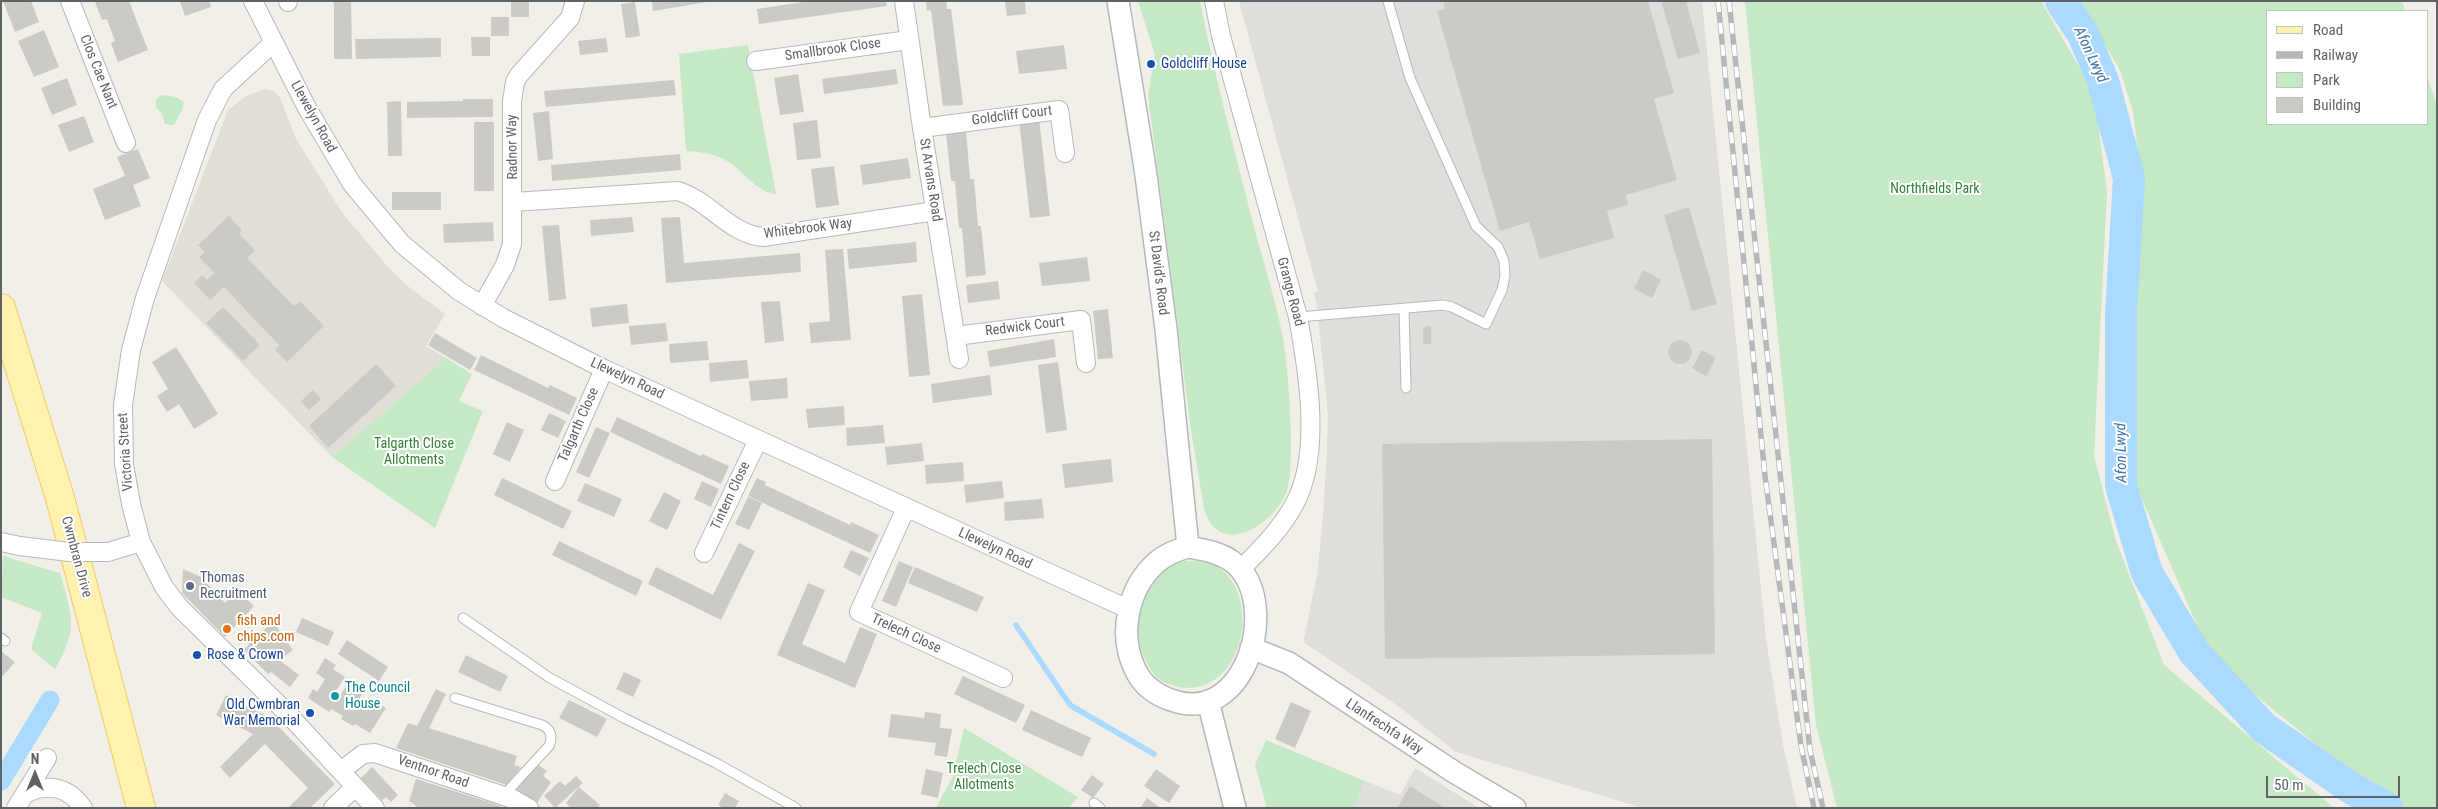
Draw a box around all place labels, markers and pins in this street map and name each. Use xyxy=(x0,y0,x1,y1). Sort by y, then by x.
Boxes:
place label: Goldcliff House xyxy=(1161,56,1247,72)
marker: Goldcliff House xyxy=(1145,58,1157,70)
place label: Thomas Recruitment xyxy=(200,570,267,602)
marker: Thomas Recruitment xyxy=(184,580,196,592)
place label: fish and chips.com xyxy=(237,613,294,646)
marker: fish and chips.com xyxy=(221,623,233,635)
place label: Rose & Crown xyxy=(207,647,283,663)
marker: Rose & Crown xyxy=(191,649,203,661)
place label: The Council House xyxy=(345,680,410,712)
marker: The Council House xyxy=(329,690,341,702)
place label: Old Cwmbran War Memorial xyxy=(223,697,300,730)
marker: Old Cwmbran War Memorial xyxy=(304,707,316,719)

